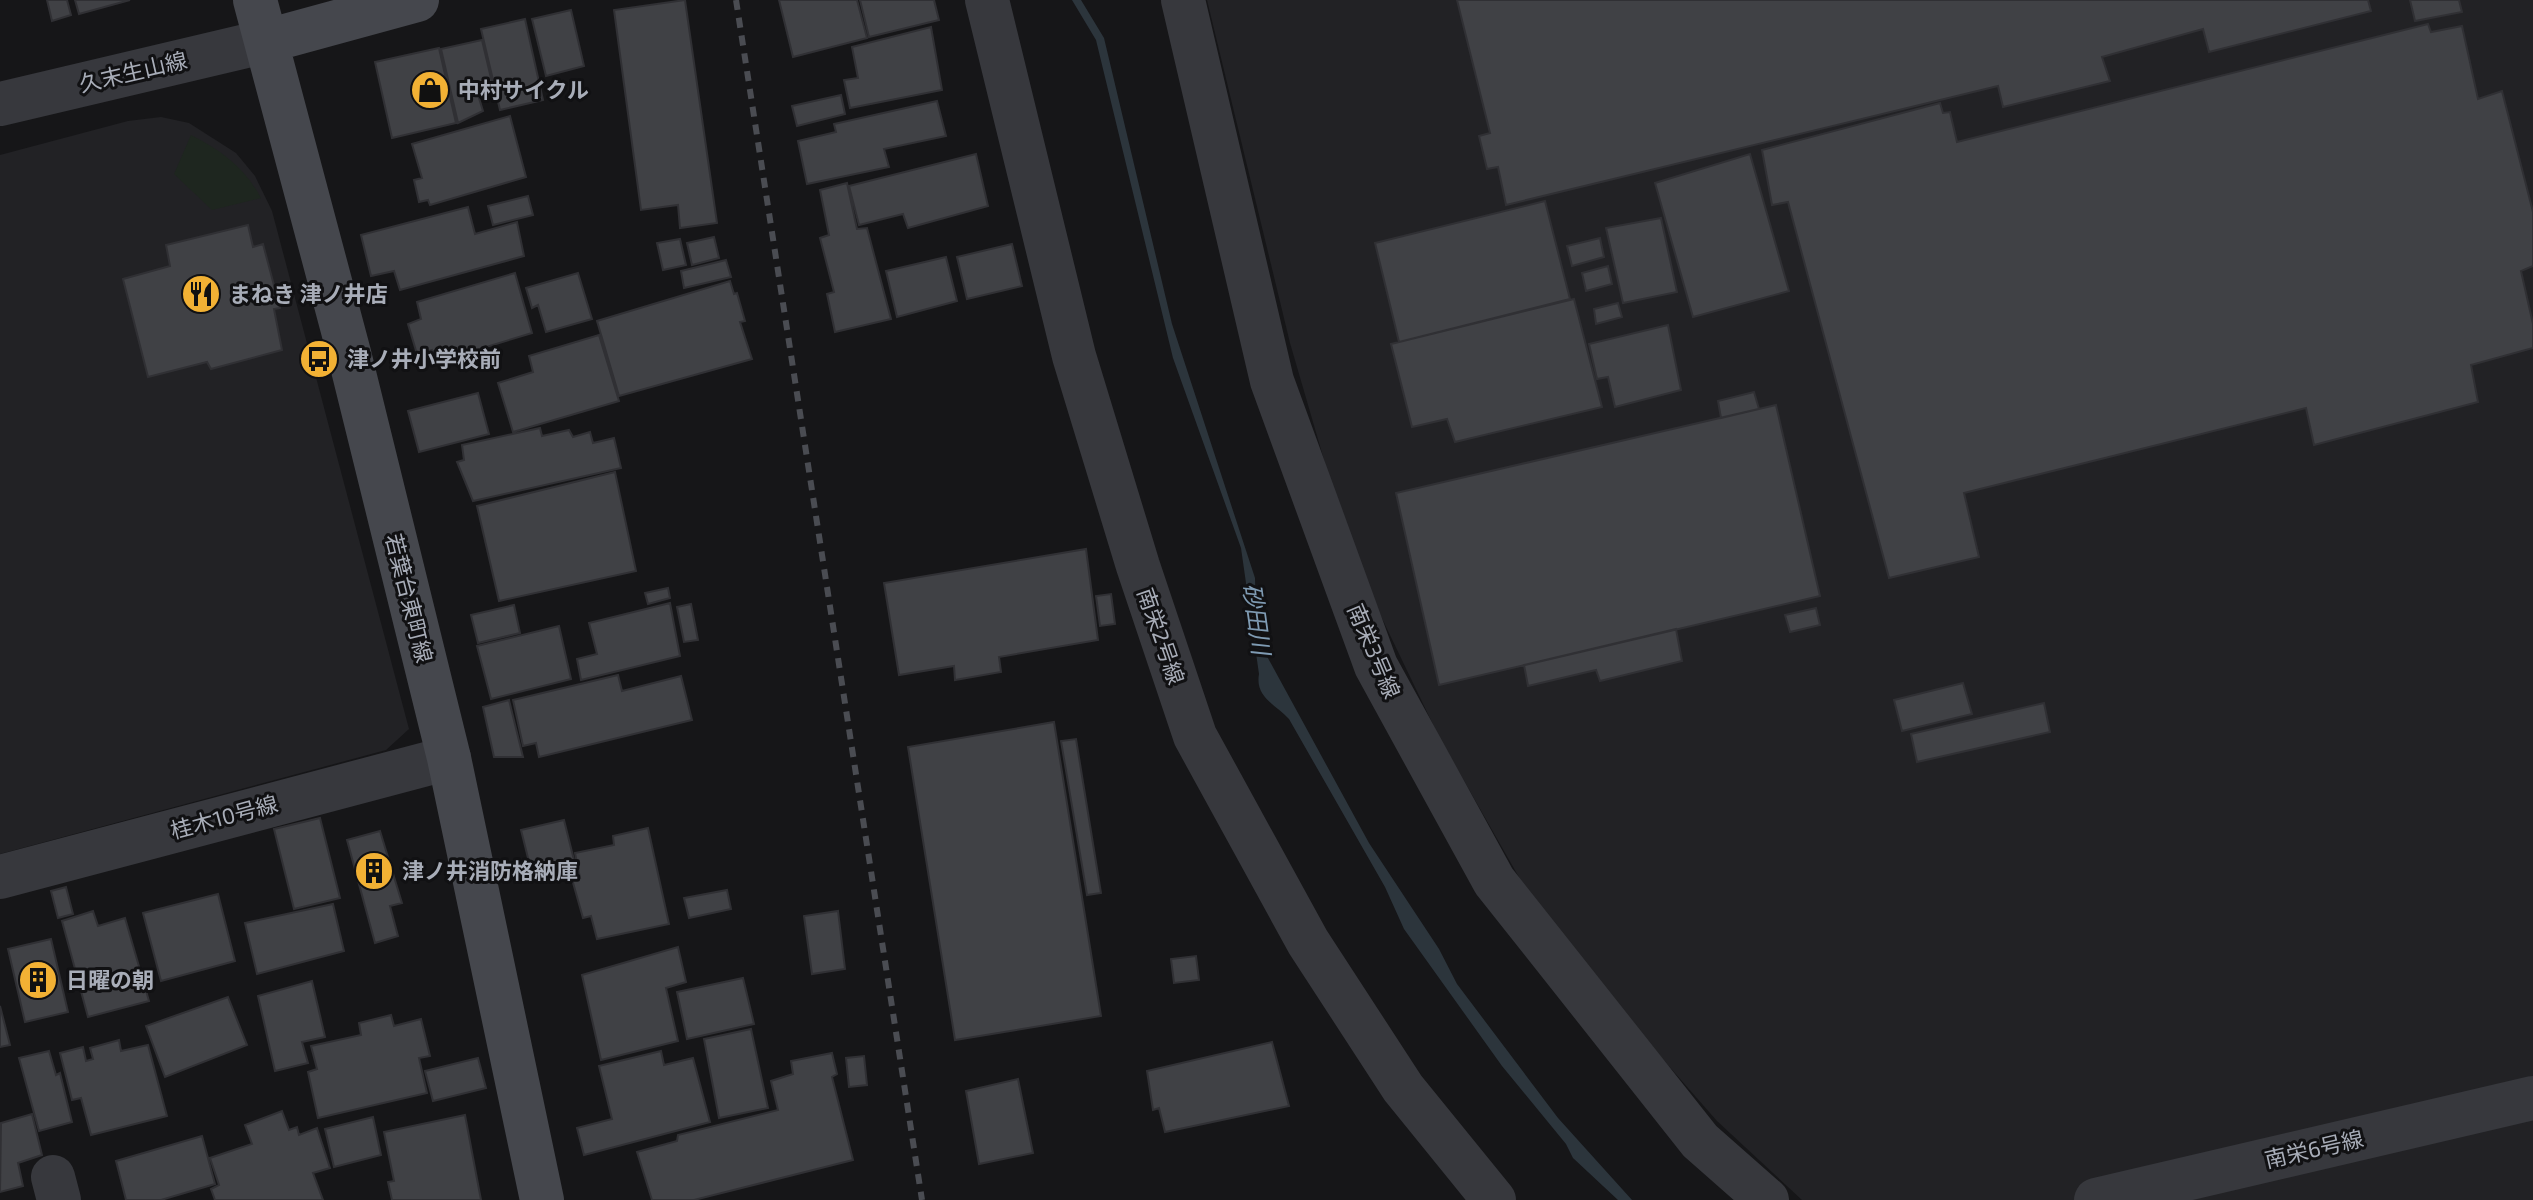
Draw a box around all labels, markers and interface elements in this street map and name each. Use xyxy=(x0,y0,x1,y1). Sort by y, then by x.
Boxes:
street label: 久末生山線 xyxy=(76,46,189,96)
shop icon: 中村サイクル xyxy=(409,69,451,111)
place label: 中村サイクル xyxy=(458,76,589,102)
restaurant icon: まねき 津ノ井店 xyxy=(180,273,222,315)
place label: まねき 津ノ井店 xyxy=(229,280,388,306)
bus stop icon: 津ノ井小学校前 xyxy=(298,338,340,380)
place label: 津ノ井小学校前 xyxy=(347,345,501,371)
street label: 若葉台東町線 xyxy=(381,531,439,665)
water label: 砂田川 xyxy=(1238,581,1277,659)
street label: 南栄2号線 xyxy=(1133,584,1191,687)
street label: 南栄3号線 xyxy=(1343,599,1406,702)
street label: 桂木10号線 xyxy=(167,789,280,843)
building icon: 津ノ井消防格納庫 xyxy=(353,850,395,892)
place label: 津ノ井消防格納庫 xyxy=(402,857,578,883)
building icon: 日曜の朝 xyxy=(17,959,59,1001)
place label: 日曜の朝 xyxy=(66,966,154,992)
street label: 南栄6号線 xyxy=(2262,1124,2366,1172)

